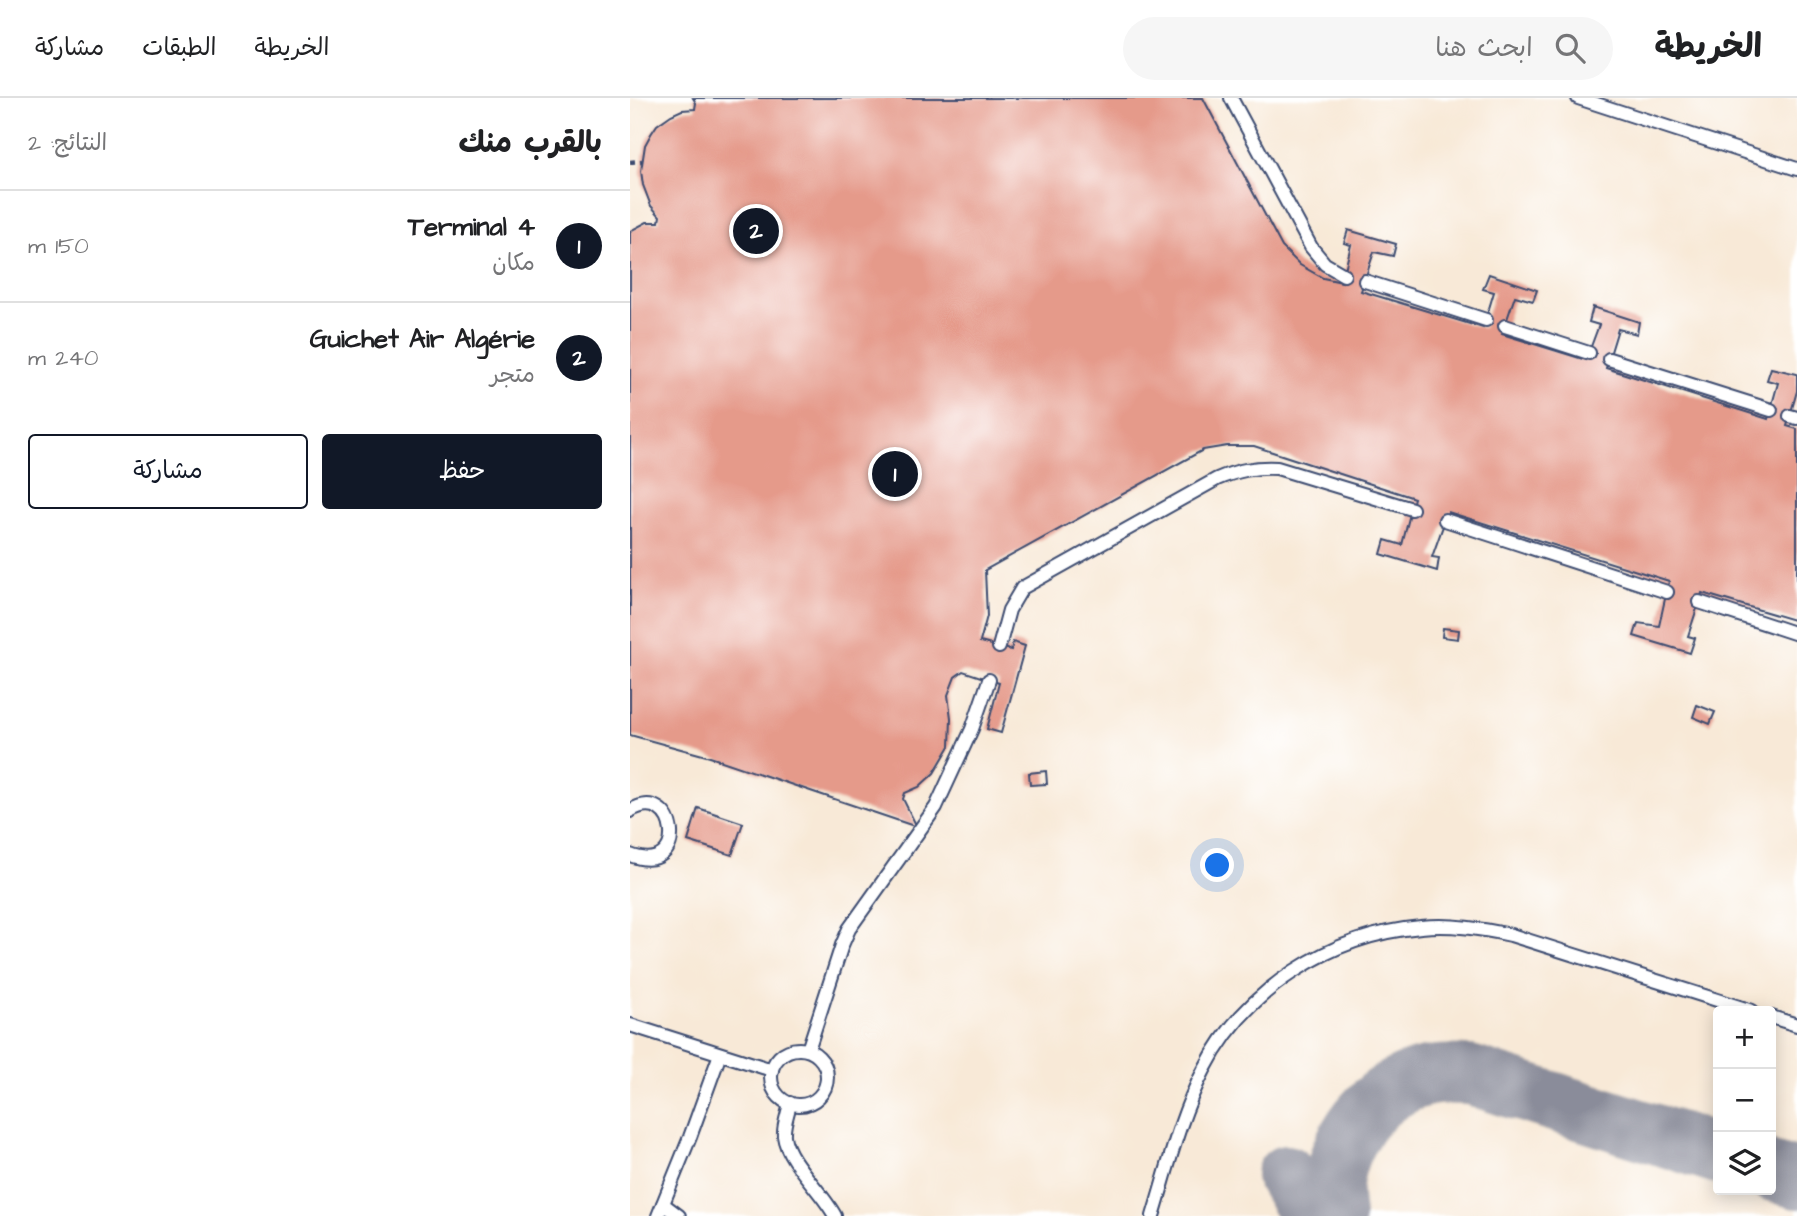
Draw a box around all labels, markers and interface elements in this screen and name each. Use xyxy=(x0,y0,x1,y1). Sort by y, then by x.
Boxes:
search box xyxy=(1123,17,1613,80)
text: الخريطة xyxy=(1655,24,1762,70)
icon: search xyxy=(1551,29,1589,67)
text: ابحث هنا xyxy=(1435,30,1533,66)
text: مشاركة xyxy=(35,31,104,65)
text: الطبقات xyxy=(142,31,217,65)
text: الخريطة xyxy=(255,31,329,65)
text: بالقرب منك xyxy=(458,122,602,164)
text: النتائج: 2 xyxy=(28,127,107,159)
pin: 2 xyxy=(733,205,779,257)
text: Terminal 4 xyxy=(408,209,535,245)
text: 150 m xyxy=(28,230,89,262)
text: 1 xyxy=(578,230,580,262)
text: مكان xyxy=(492,247,535,279)
text: Guichet Air Algérie xyxy=(310,321,535,357)
text: 240 m xyxy=(28,342,98,374)
text: 2 xyxy=(572,342,586,374)
text: متجر xyxy=(490,359,535,391)
button: مشاركة xyxy=(28,434,308,509)
button: حفظ xyxy=(322,434,602,509)
pin: 1 xyxy=(872,448,918,500)
your location xyxy=(1200,848,1234,882)
map controls xyxy=(1713,1006,1776,1195)
button: + xyxy=(1713,1006,1776,1069)
button: − xyxy=(1713,1069,1776,1132)
button: layers xyxy=(1713,1132,1776,1195)

